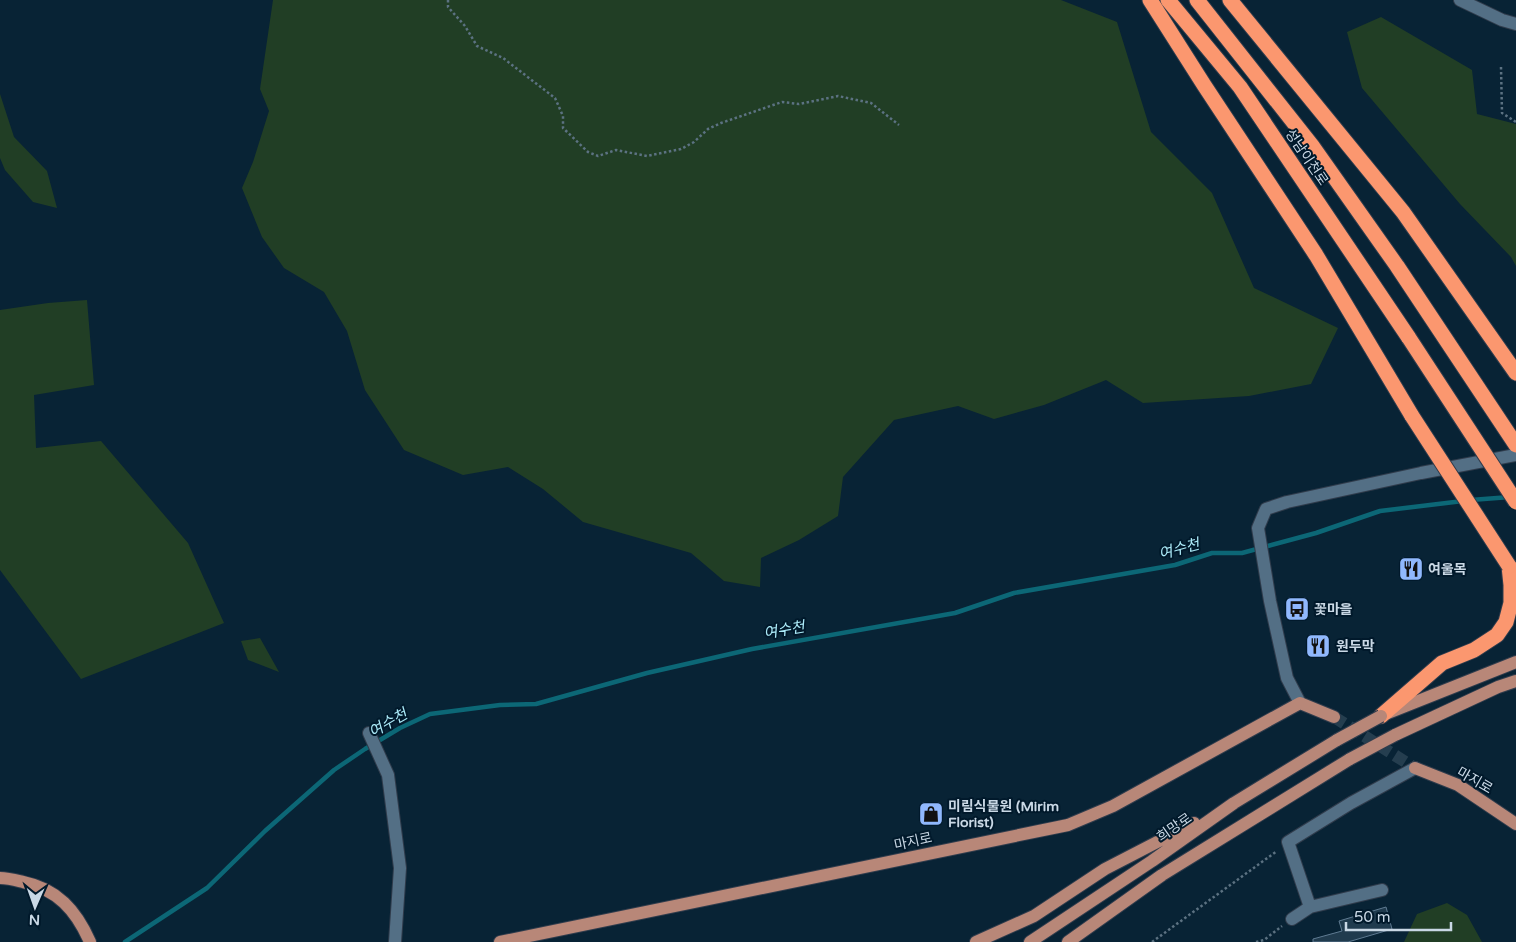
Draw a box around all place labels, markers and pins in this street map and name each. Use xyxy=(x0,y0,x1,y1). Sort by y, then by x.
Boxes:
restaurant icon: 여울목 xyxy=(1398,556,1424,582)
place label: 여울목 xyxy=(1428,561,1467,578)
bus stop icon: 꽃마을 xyxy=(1284,596,1310,622)
place label: 꽃마을 xyxy=(1314,601,1353,618)
restaurant icon: 원두막 xyxy=(1305,633,1331,659)
place label: 원두막 xyxy=(1336,638,1375,655)
place label: 미림식물원 (Mirim Florist) xyxy=(948,798,1059,831)
shop icon: 미림식물원 (Mirim Florist) xyxy=(918,801,944,827)

